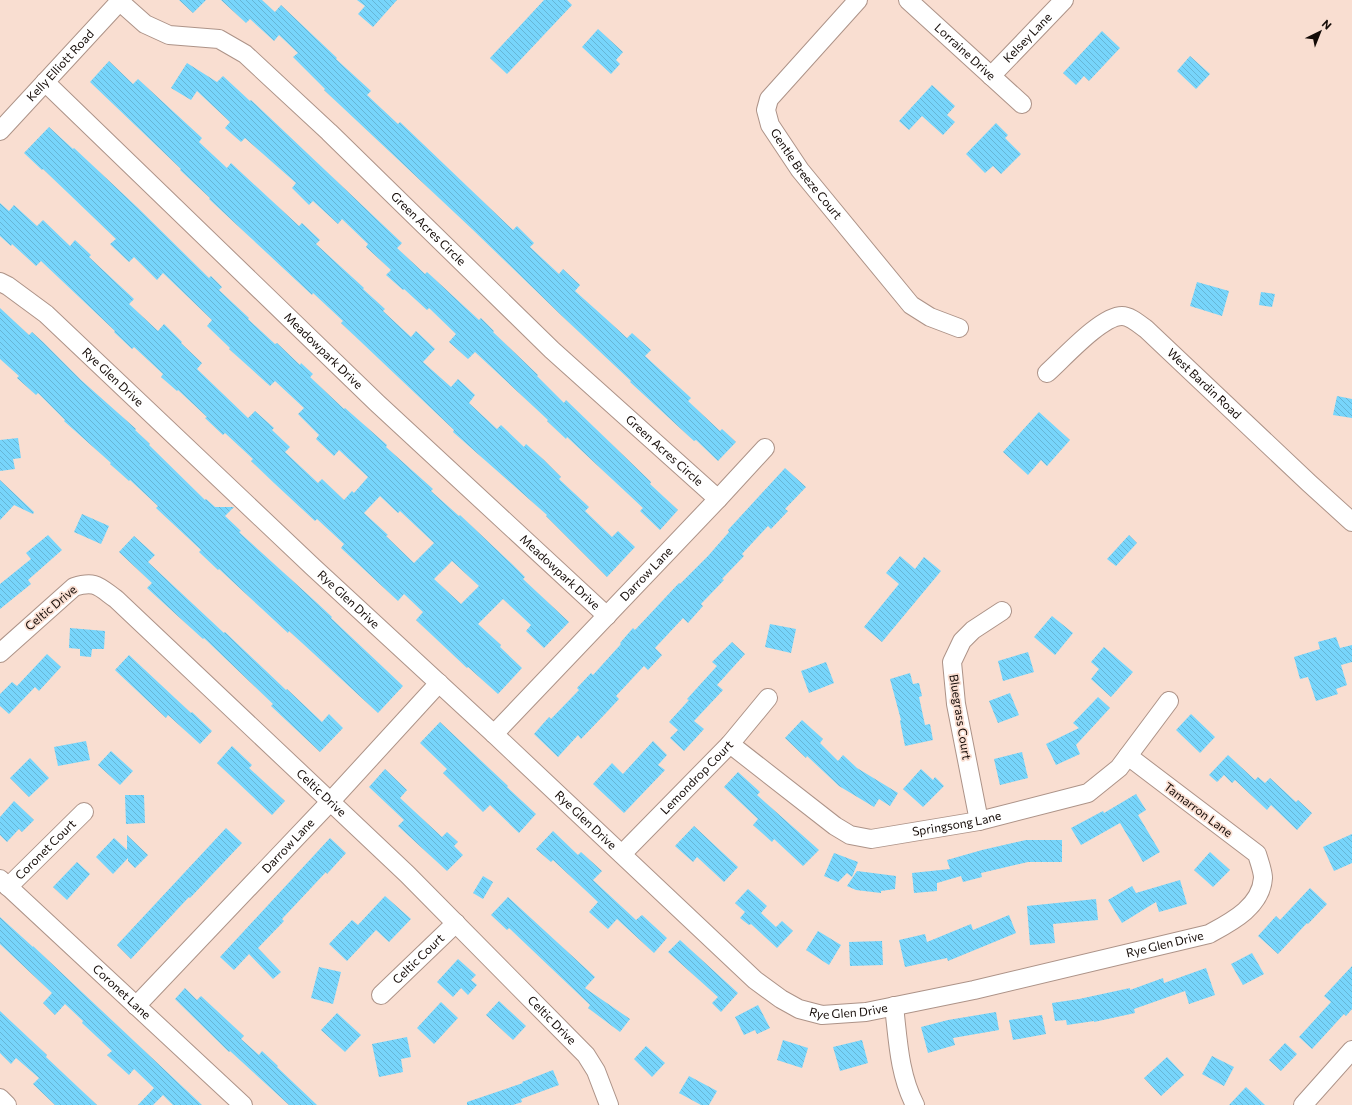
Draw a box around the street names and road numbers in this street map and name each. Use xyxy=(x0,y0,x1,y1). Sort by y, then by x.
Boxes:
street label: Kelsey Lane xyxy=(1000,9,1054,65)
street label: Lorraine Drive xyxy=(932,20,999,82)
street label: Kelly Elliott Road xyxy=(23,26,96,104)
street label: Gentle Breeze Court xyxy=(768,125,846,222)
street label: Green Acres Circle xyxy=(388,189,469,268)
street label: Meadowpark Drive xyxy=(282,309,366,391)
street label: Rye Glen Drive xyxy=(80,344,147,409)
street label: West Bardin Road xyxy=(1165,345,1245,421)
street label: Green Acres Circle xyxy=(623,412,706,488)
street label: Meadowpark Drive xyxy=(518,531,603,612)
street label: Darrow Lane xyxy=(617,543,675,603)
street label: Rye Glen Drive xyxy=(315,567,383,631)
street label: Celtic Drive xyxy=(22,582,79,633)
street label: Bluegrass Court xyxy=(947,673,975,761)
street label: Lemondrop Court xyxy=(657,737,736,817)
street label: Celtic Drive xyxy=(294,765,349,819)
street label: Tamarron Lane xyxy=(1162,779,1235,839)
street label: Rye Glen Drive xyxy=(553,787,620,852)
street label: Springsong Lane xyxy=(911,808,1002,838)
street label: Darrow Lane xyxy=(258,815,317,875)
street label: Coronet Court xyxy=(12,816,78,882)
street label: Rye Glen Drive xyxy=(1125,928,1205,960)
street label: Celtic Court xyxy=(389,930,446,986)
street label: Coronet Lane xyxy=(90,961,154,1022)
street label: Celtic Drive xyxy=(525,992,580,1047)
street label: Rye Glen Drive xyxy=(808,1000,889,1021)

